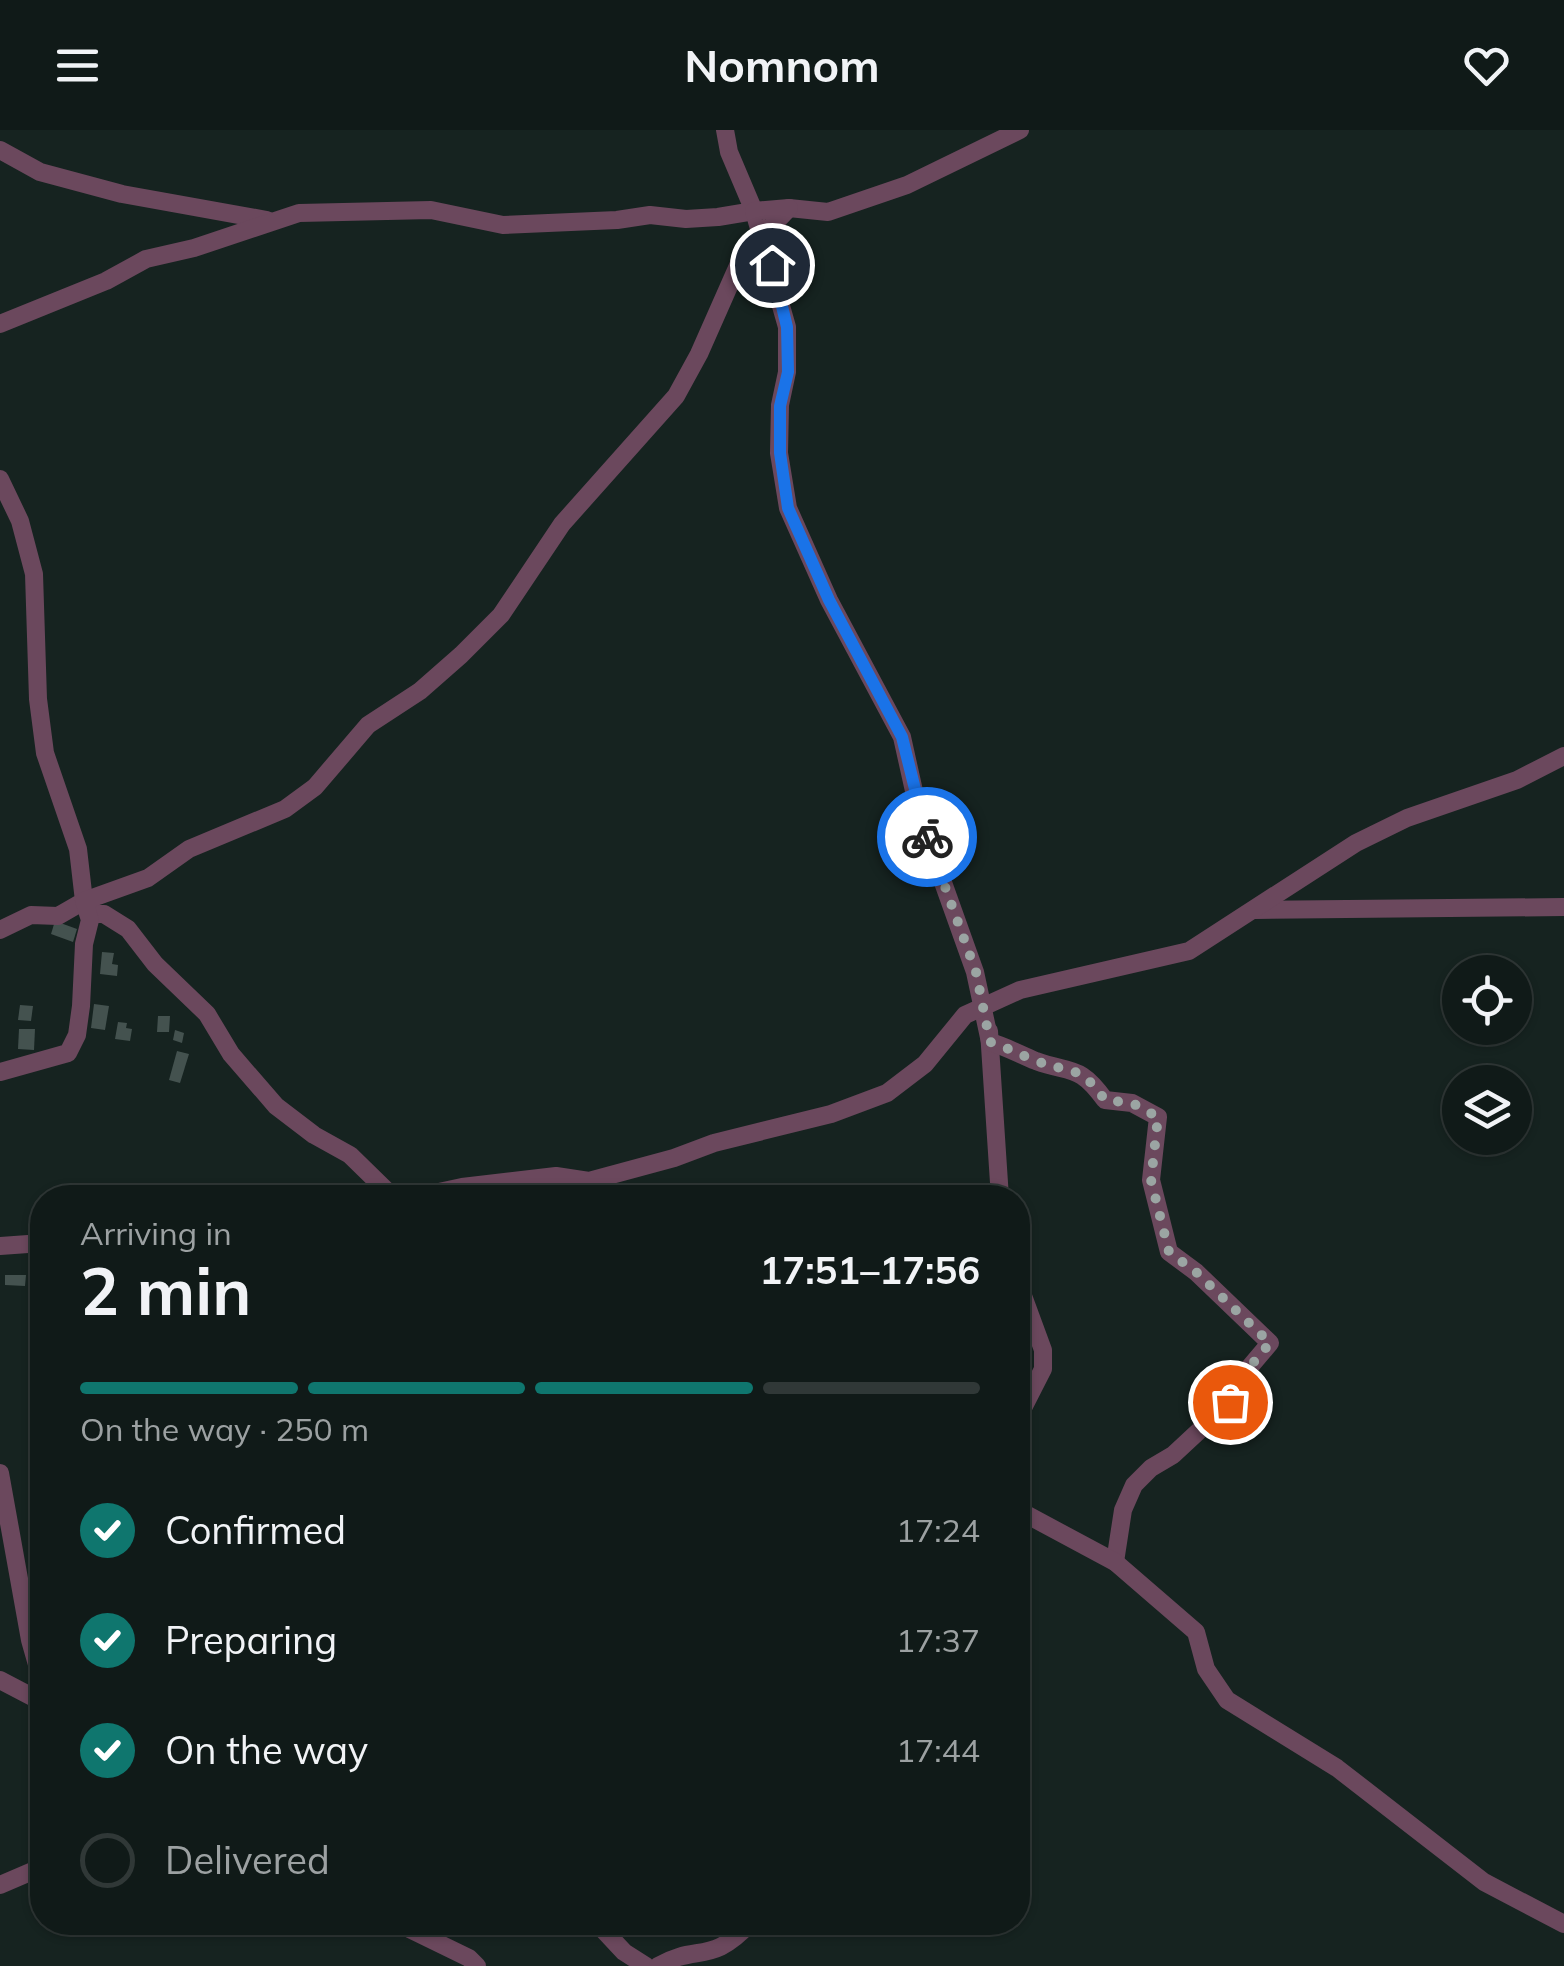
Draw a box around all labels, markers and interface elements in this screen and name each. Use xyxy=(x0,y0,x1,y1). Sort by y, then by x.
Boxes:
text: Nomnom xyxy=(684,37,880,93)
icon: menu xyxy=(50,38,105,93)
icon: heart xyxy=(1459,38,1514,93)
pin xyxy=(730,223,815,308)
icon: home xyxy=(745,238,800,293)
courier xyxy=(877,787,977,887)
icon: bike xyxy=(900,810,955,865)
map controls xyxy=(1442,955,1532,1155)
button: locate xyxy=(1442,955,1532,1045)
button: layers xyxy=(1442,1065,1532,1155)
text: Arriving in xyxy=(80,1213,232,1253)
text: 17:51–17:56 xyxy=(760,1246,980,1294)
text: 2 min xyxy=(80,1250,251,1331)
pin xyxy=(1188,1360,1273,1445)
icon: bag xyxy=(1203,1375,1258,1430)
text: On the way · 250 m xyxy=(80,1409,369,1449)
icon: check xyxy=(80,1503,135,1558)
text: Confirmed xyxy=(165,1506,346,1554)
text: 17:24 xyxy=(896,1510,980,1550)
icon: check xyxy=(80,1613,135,1668)
text: Preparing xyxy=(165,1616,337,1664)
text: 17:37 xyxy=(896,1620,980,1660)
icon: check xyxy=(80,1723,135,1778)
text: On the way xyxy=(165,1726,368,1774)
text: 17:44 xyxy=(896,1730,980,1770)
text: Delivered xyxy=(165,1836,330,1884)

